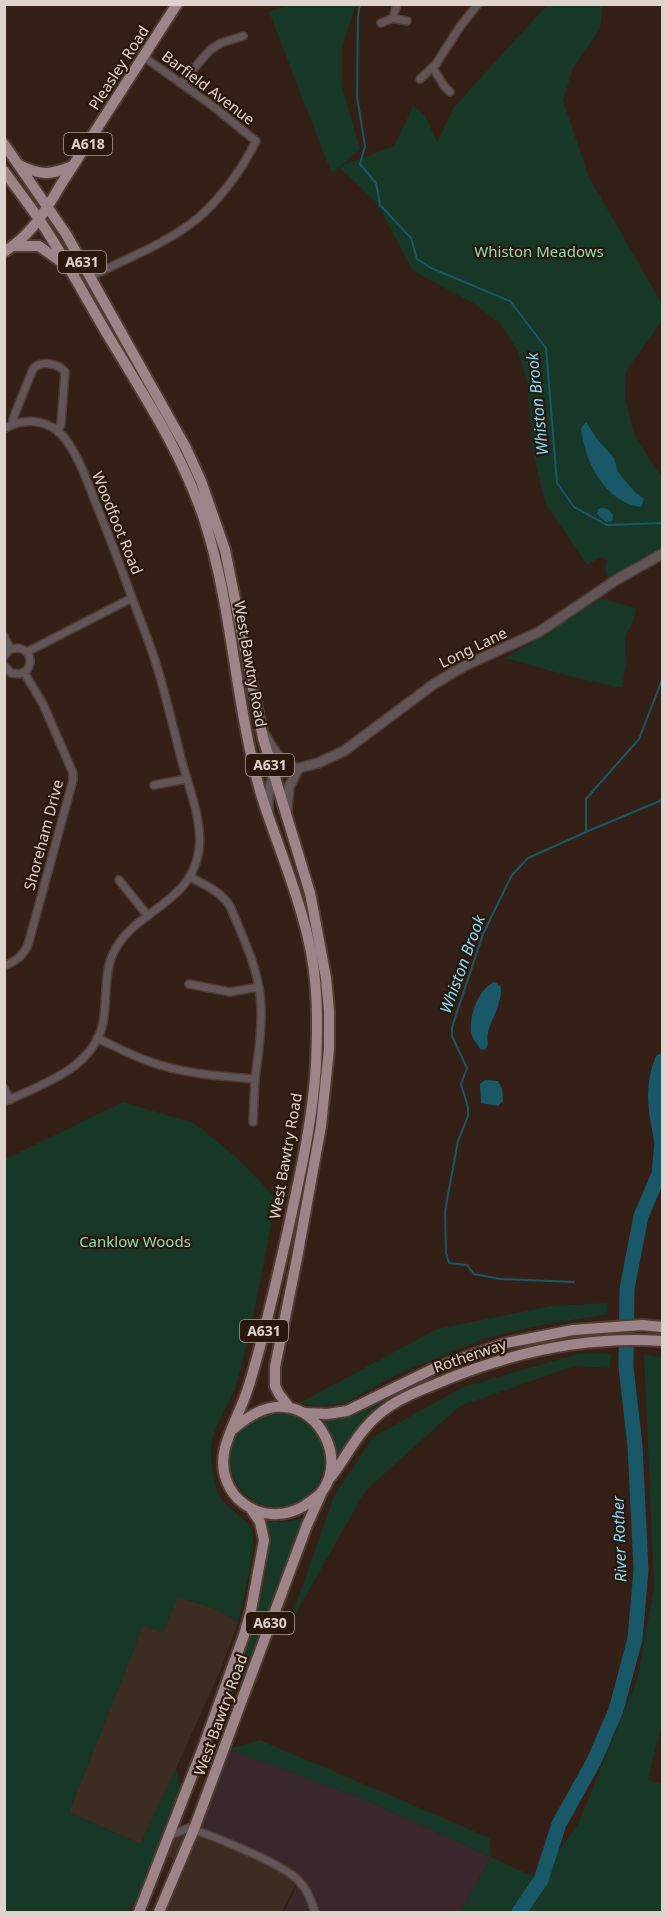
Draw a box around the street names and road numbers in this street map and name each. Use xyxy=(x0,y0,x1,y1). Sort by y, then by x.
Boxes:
street label: Pleasley Road xyxy=(83,21,153,113)
street label: Barfield Avenue xyxy=(158,46,259,129)
road number: A618 xyxy=(64,133,112,155)
road number: A631 xyxy=(58,251,106,273)
street label: Woodfoot Road xyxy=(88,468,148,577)
street label: West Bawtry Road xyxy=(230,599,272,728)
street label: Long Lane xyxy=(435,622,510,672)
road number: A631 xyxy=(246,754,294,776)
street label: Shoreham Drive xyxy=(19,777,67,892)
street label: West Bawtry Road xyxy=(264,1091,306,1220)
road number: A631 xyxy=(240,1320,288,1342)
street label: Rotherway xyxy=(431,1333,509,1377)
road number: A630 xyxy=(246,1612,294,1634)
street label: West Bawtry Road xyxy=(189,1651,251,1778)

